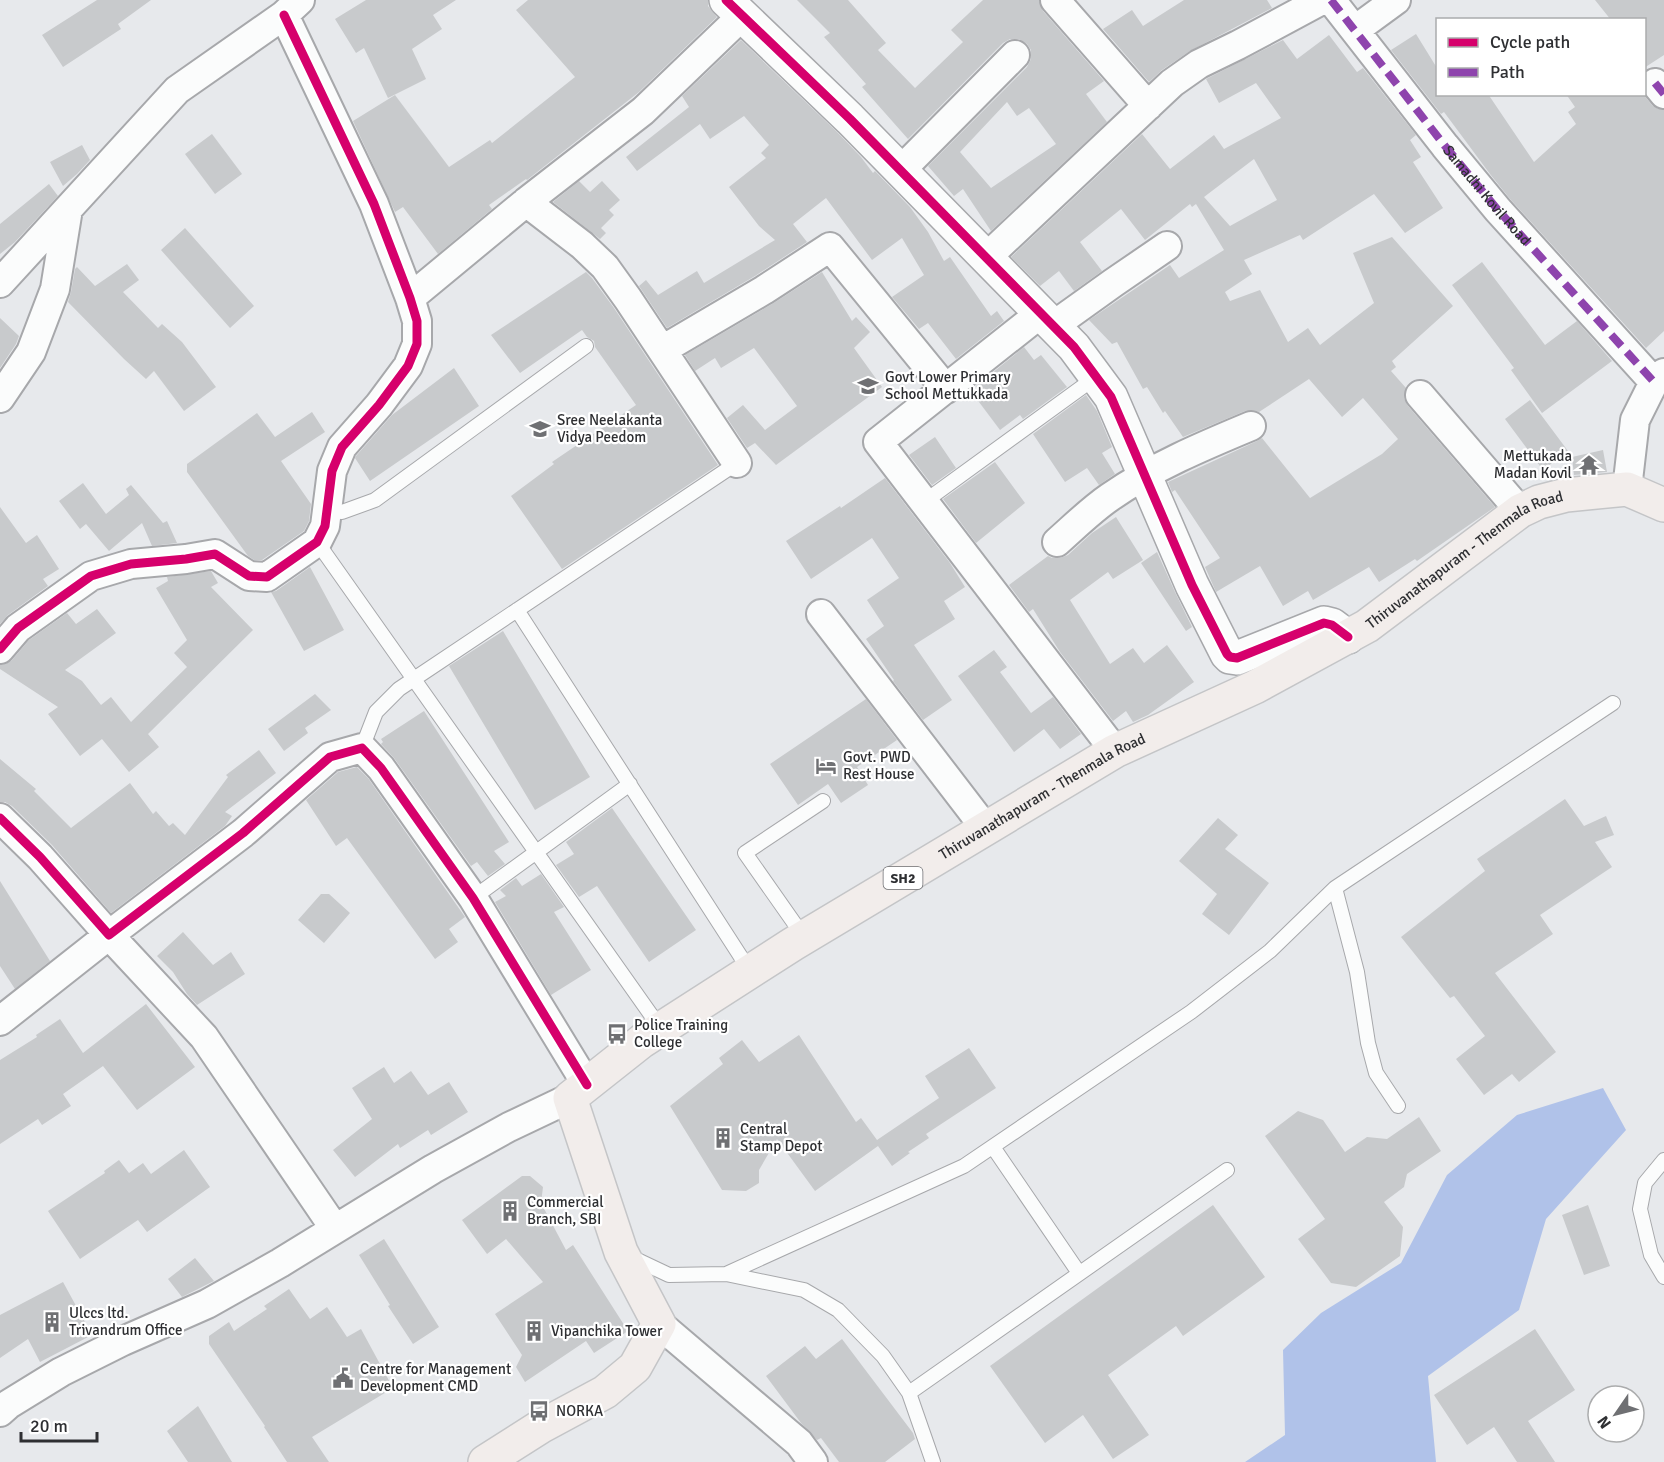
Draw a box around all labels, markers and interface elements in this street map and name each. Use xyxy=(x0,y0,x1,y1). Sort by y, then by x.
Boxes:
legend xyxy=(1436,18,1646,96)
text: Cycle path xyxy=(1490,31,1570,53)
text: Path xyxy=(1490,61,1525,83)
street label: Samadhi Kovil Road xyxy=(1439,142,1535,249)
place label: Govt Lower Primary School Mettukkada xyxy=(885,368,1011,403)
school or university icon: Govt Lower Primary School Mettukkada xyxy=(856,374,880,398)
place label: Sree Neelakanta Vidya Peedom xyxy=(557,411,662,446)
school or university icon: Sree Neelakanta Vidya Peedom xyxy=(528,417,552,441)
place label: Mettukada Madan Kovil xyxy=(1494,447,1572,482)
temple icon: Mettukada Madan Kovil xyxy=(1577,453,1601,477)
street label: Thiruvanathapuram - Thenmala Road xyxy=(1362,487,1565,633)
street label: Thiruvanathapuram - Thenmala Road xyxy=(936,729,1148,863)
place label: Govt. PWD Rest House xyxy=(843,748,915,783)
hotel icon: Govt. PWD Rest House xyxy=(814,754,838,778)
road number: SH2 xyxy=(884,867,922,889)
place label: Police Training College xyxy=(634,1016,728,1051)
bus stop icon: Police Training College xyxy=(605,1022,629,1046)
place label: Central Stamp Depot xyxy=(740,1120,822,1155)
building icon: Central Stamp Depot xyxy=(711,1126,735,1150)
place label: Commercial Branch, SBI xyxy=(527,1193,604,1228)
building icon: Commercial Branch, SBI xyxy=(498,1199,522,1223)
place label: Ulccs ltd. Trivandrum Office xyxy=(69,1304,183,1339)
building icon: Ulccs ltd. Trivandrum Office xyxy=(40,1310,64,1334)
building icon: Vipanchika Tower xyxy=(522,1319,546,1343)
place label: Vipanchika Tower xyxy=(551,1322,663,1340)
place label: Centre for Management Development CMD xyxy=(360,1360,511,1395)
public building icon: Centre for Management Development CMD xyxy=(331,1366,355,1390)
north arrow xyxy=(1586,1384,1646,1444)
bus stop icon: NORKA xyxy=(527,1399,551,1423)
place label: NORKA xyxy=(556,1402,603,1420)
scale bar xyxy=(21,1405,98,1443)
text: N xyxy=(1593,1412,1616,1432)
text: 20 m xyxy=(30,1415,68,1437)

